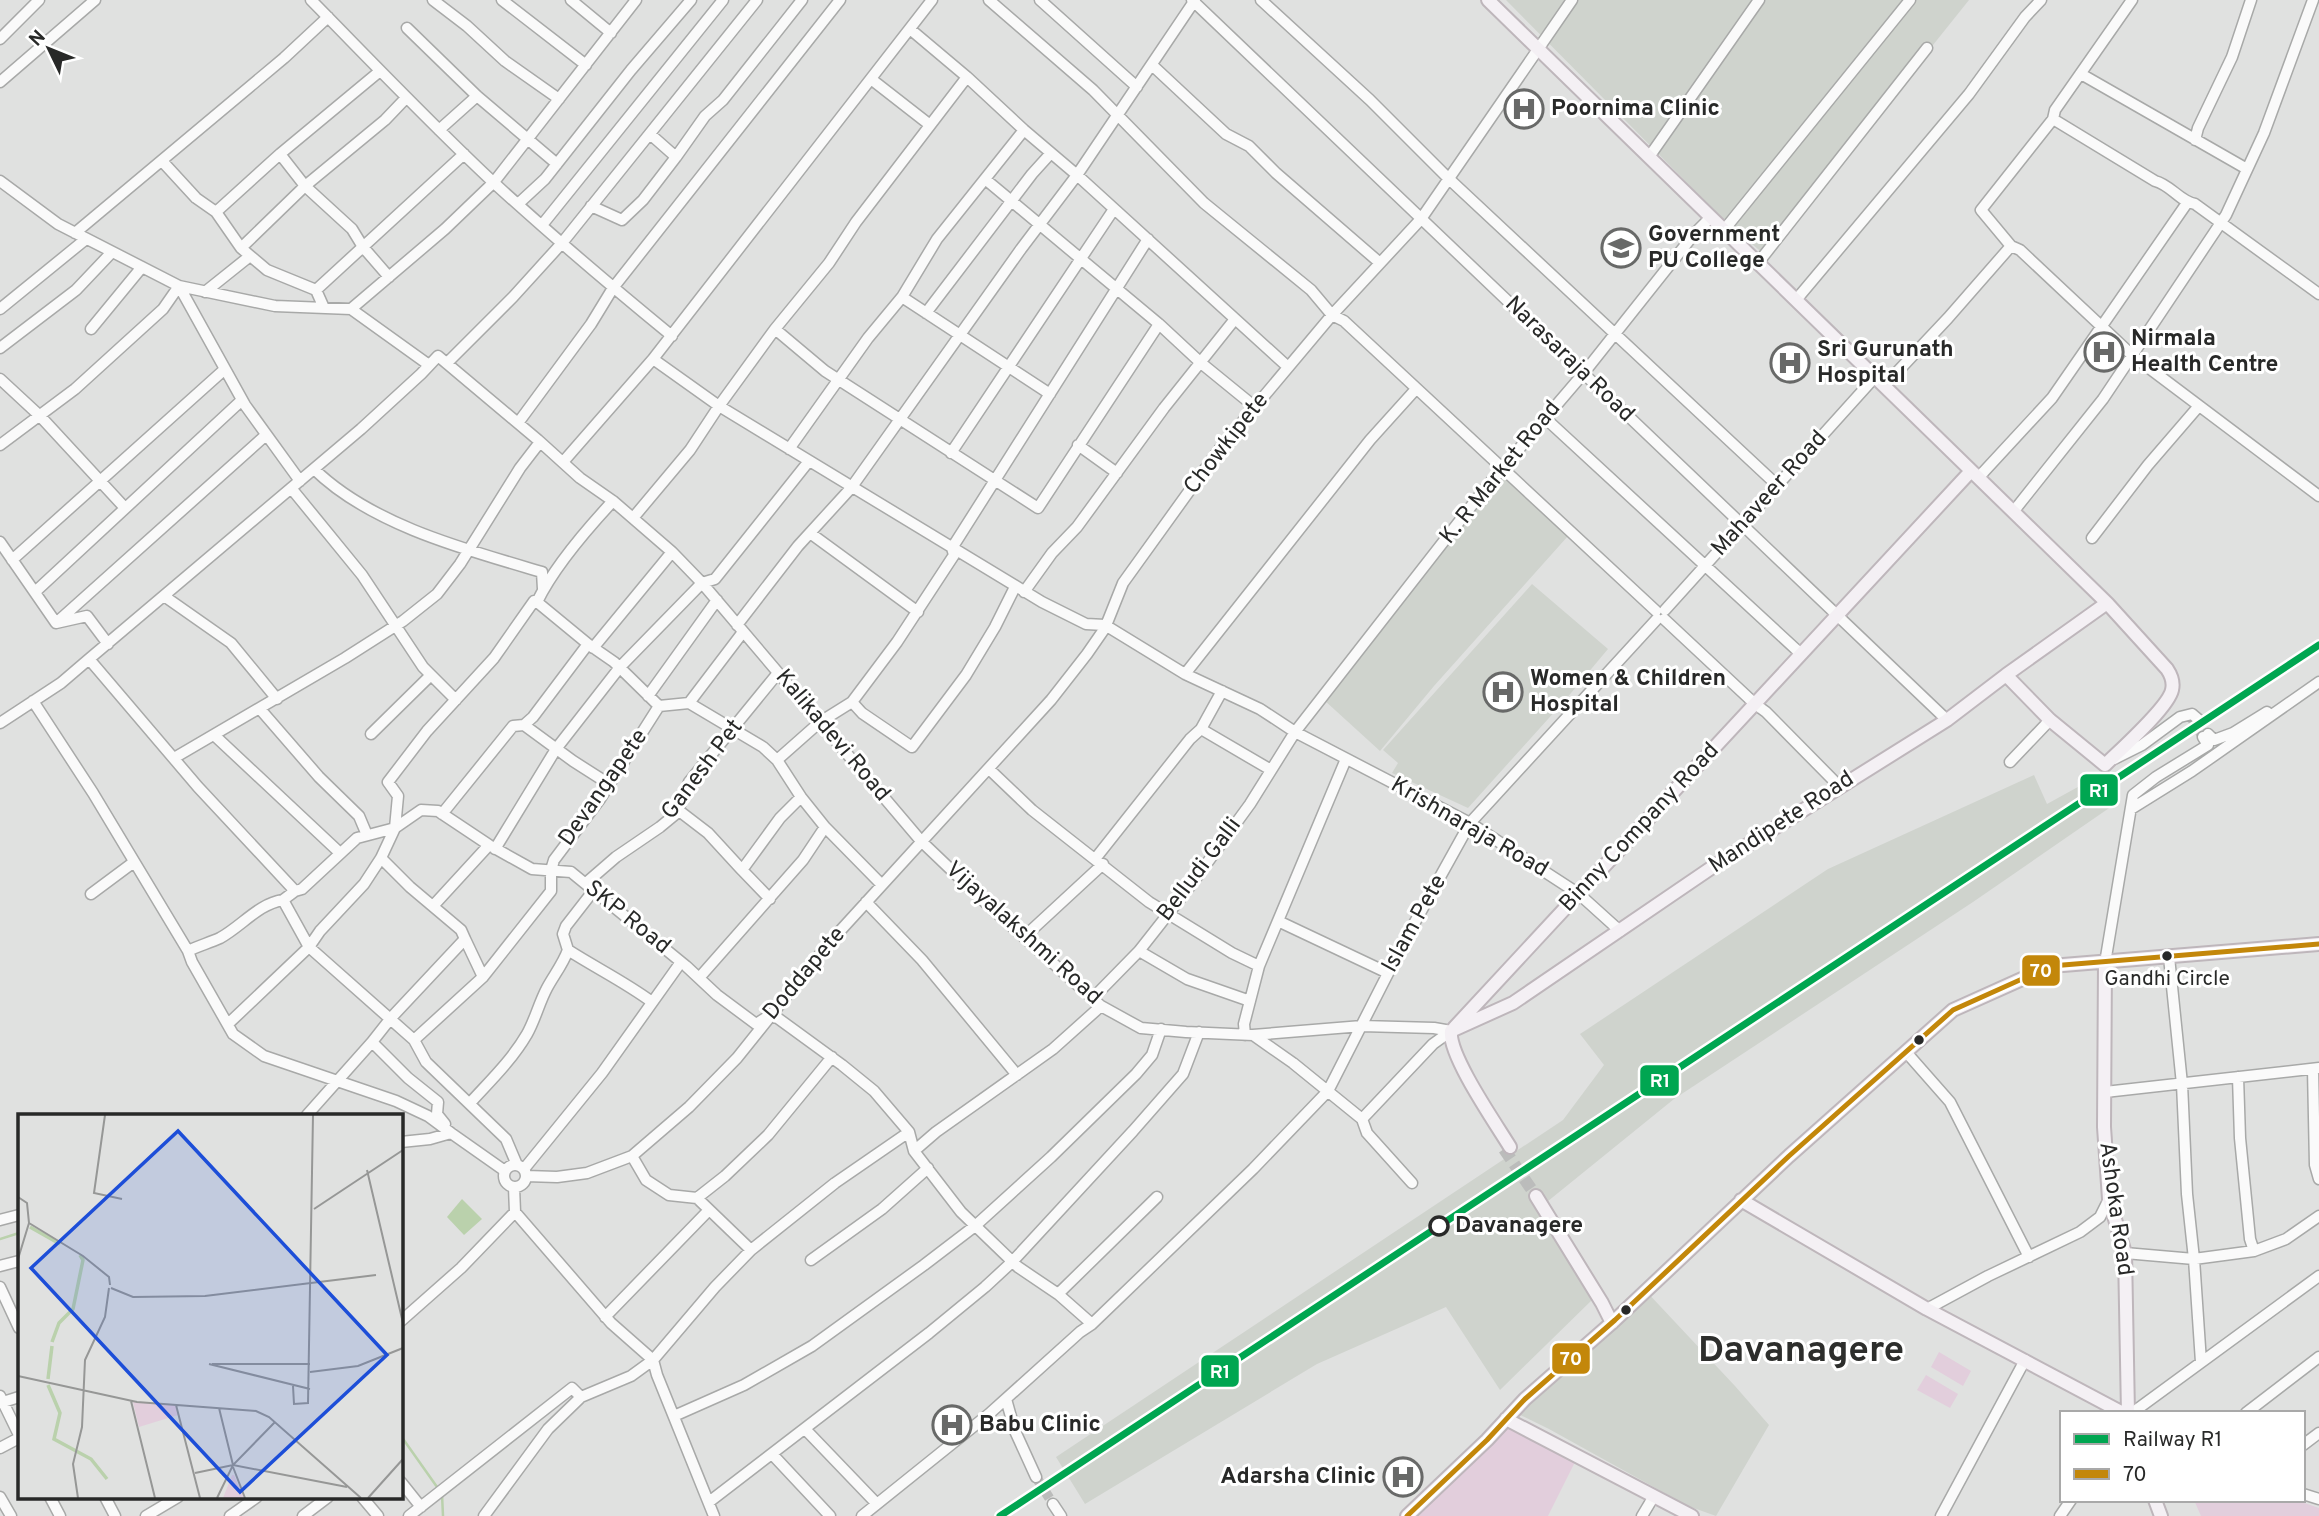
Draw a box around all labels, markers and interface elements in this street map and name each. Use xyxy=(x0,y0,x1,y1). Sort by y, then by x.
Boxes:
north arrow xyxy=(14,14,84,84)
text: N xyxy=(25,26,51,52)
hospital icon: Poornima Clinic xyxy=(1503,88,1545,130)
place label: Poornima Clinic xyxy=(1551,95,1720,124)
place label: Government PU College xyxy=(1648,221,1780,276)
school or university icon: Government PU College xyxy=(1600,227,1642,269)
street label: Narasaraja Road xyxy=(1498,291,1640,429)
place label: Nirmala Health Centre xyxy=(2131,325,2278,380)
hospital icon: Nirmala Health Centre xyxy=(2083,331,2125,373)
place label: Sri Gurunath Hospital xyxy=(1817,336,1954,391)
hospital icon: Sri Gurunath Hospital xyxy=(1769,342,1811,384)
street label: Chowkipete xyxy=(1178,387,1276,501)
street label: K. R Market Road xyxy=(1434,395,1568,551)
street label: Mahaveer Road xyxy=(1706,425,1834,563)
street label: Kalikadevi Road xyxy=(768,664,896,808)
place label: Women & Children Hospital xyxy=(1530,665,1726,720)
hospital icon: Women & Children Hospital xyxy=(1482,671,1524,713)
street label: Ganesh Pet xyxy=(656,714,750,826)
street label: Devangapete xyxy=(553,724,655,852)
street label: Binny Company Road xyxy=(1554,737,1726,919)
street label: Mandipete Road xyxy=(1704,765,1860,881)
street label: Krishnaraja Road xyxy=(1385,771,1553,885)
line badge: R1 xyxy=(2079,773,2119,807)
text: R1 xyxy=(2089,780,2109,804)
street label: Belludi Galli xyxy=(1152,812,1248,928)
street label: Vijayalakshmi Road xyxy=(939,856,1107,1012)
street label: Islam Pete xyxy=(1376,870,1454,978)
street label: SKP Road xyxy=(578,875,676,961)
street label: Doddapete xyxy=(757,921,853,1027)
marker: Gandhi Circle xyxy=(2160,949,2174,963)
line badge: 70 xyxy=(2021,954,2061,987)
text: 70 xyxy=(2030,960,2052,984)
place label: Gandhi Circle xyxy=(2104,966,2230,993)
unlabelled marker xyxy=(1912,1033,1926,1047)
line badge: R1 xyxy=(1639,1064,1680,1097)
text: R1 xyxy=(1650,1070,1670,1094)
inset map xyxy=(18,1114,402,1498)
street label: Ashoka Road xyxy=(2091,1140,2139,1278)
place label: Davanagere xyxy=(1455,1212,1583,1241)
marker: Davanagere xyxy=(1429,1216,1449,1236)
unlabelled marker xyxy=(1619,1303,1633,1317)
district label: Davanagere xyxy=(1698,1328,1904,1375)
line badge: 70 xyxy=(1551,1342,1591,1375)
text: 70 xyxy=(1560,1348,1582,1372)
line badge: R1 xyxy=(1200,1354,1240,1388)
text: R1 xyxy=(1210,1361,1230,1385)
hospital icon: Babu Clinic xyxy=(931,1404,973,1446)
place label: Babu Clinic xyxy=(979,1411,1101,1440)
legend xyxy=(2060,1411,2305,1502)
text: Railway R1 xyxy=(2123,1427,2222,1454)
hospital icon: Adarsha Clinic xyxy=(1382,1456,1424,1498)
text: 70 xyxy=(2123,1462,2147,1489)
place label: Adarsha Clinic xyxy=(1220,1463,1376,1492)

